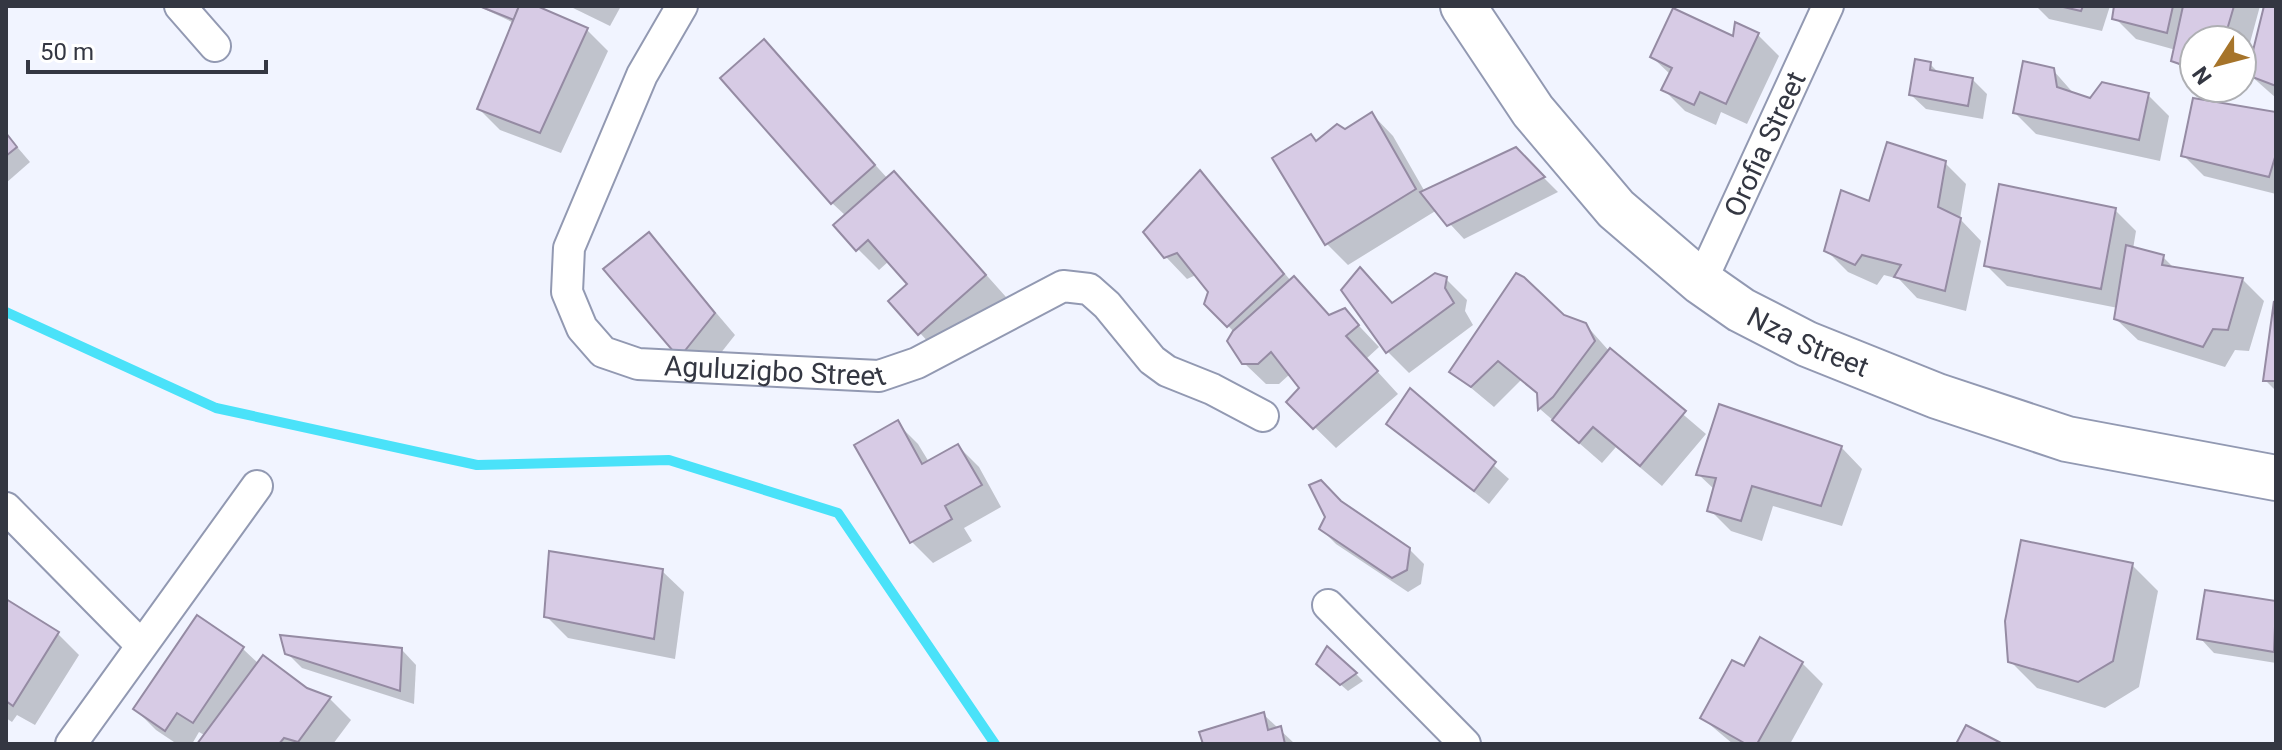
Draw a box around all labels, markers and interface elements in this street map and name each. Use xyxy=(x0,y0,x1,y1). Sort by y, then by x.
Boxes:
scale bar xyxy=(28,24,266,74)
north arrow xyxy=(2178,24,2258,104)
text: 50 m xyxy=(40,38,94,66)
text: N xyxy=(2188,62,2217,89)
street label: Orofia Street xyxy=(1717,66,1812,222)
street label: Nza Street xyxy=(1742,300,1874,384)
street label: Aguluzigbo Street xyxy=(663,349,890,393)

